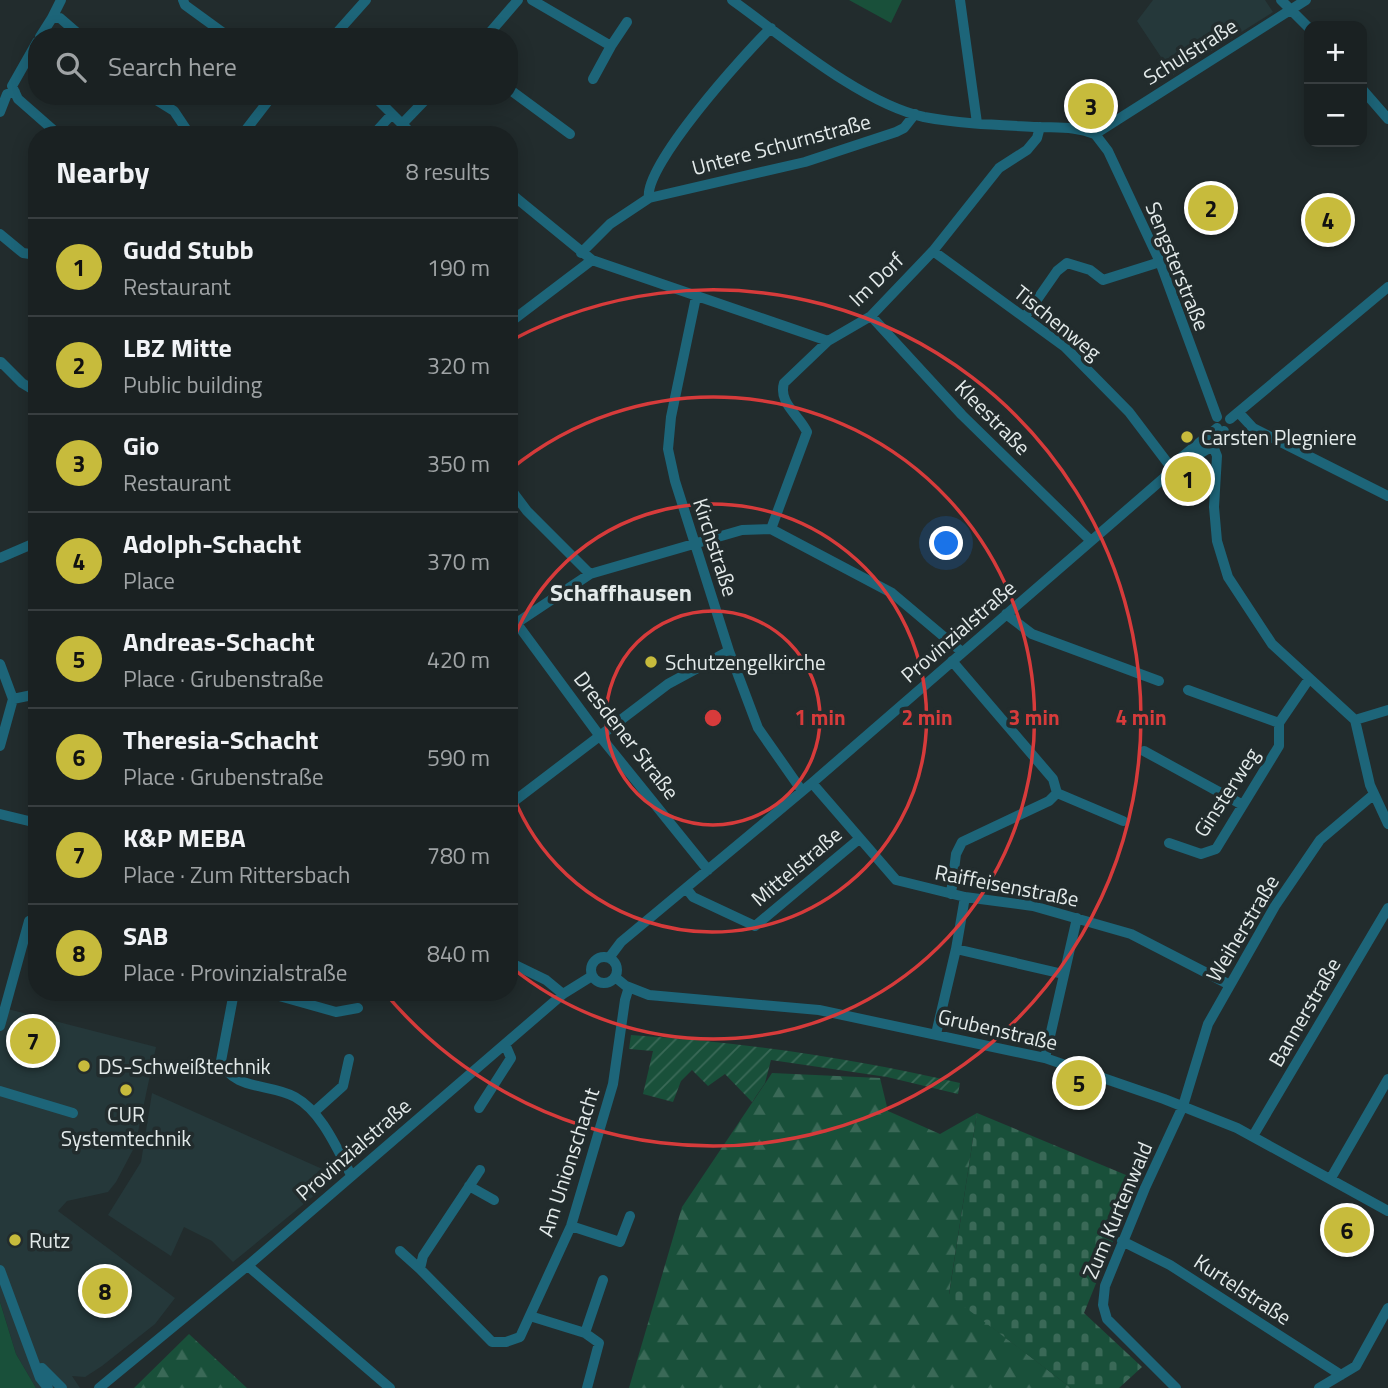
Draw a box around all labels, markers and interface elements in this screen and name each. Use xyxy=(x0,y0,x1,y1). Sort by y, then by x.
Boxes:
street label: Schulstraße xyxy=(1137,10,1243,92)
map controls xyxy=(1304,21,1367,147)
button: + xyxy=(1304,21,1367,84)
search box xyxy=(28,28,518,105)
text: Search here xyxy=(108,47,237,86)
icon: search xyxy=(52,48,90,86)
pin: 3 xyxy=(1068,80,1114,132)
button: − xyxy=(1304,84,1367,147)
street label: Untere Schurnstraße xyxy=(688,105,874,183)
text: Nearby xyxy=(56,149,149,195)
text: 8 results xyxy=(406,154,490,189)
pin: 2 xyxy=(1188,182,1234,234)
pin: 4 xyxy=(1305,194,1351,246)
street label: Sengsterstraße xyxy=(1138,197,1218,335)
text: Gudd Stubb xyxy=(123,230,254,269)
street label: Im Dorf xyxy=(841,244,911,314)
text: 1 xyxy=(73,250,85,285)
text: 190 m xyxy=(427,250,490,285)
text: Restaurant xyxy=(123,269,231,304)
street label: Tischenweg xyxy=(1007,277,1109,368)
text: LBZ Mitte xyxy=(123,328,232,367)
text: 2 xyxy=(73,348,85,383)
text: 320 m xyxy=(427,348,490,383)
text: Public building xyxy=(123,367,262,402)
street label: Kleestraße xyxy=(948,372,1038,462)
place label: Carsten Plegniere xyxy=(1201,421,1357,453)
text: Gio xyxy=(123,426,159,465)
marker: Carsten Plegniere xyxy=(1179,429,1195,445)
text: 3 xyxy=(73,446,85,481)
text: 350 m xyxy=(427,446,490,481)
pin: 1 xyxy=(1165,453,1211,505)
text: Restaurant xyxy=(123,465,231,500)
street label: Kirchstraße xyxy=(685,494,747,600)
text: Adolph-Schacht xyxy=(123,524,301,563)
your location xyxy=(929,526,963,560)
text: 4 xyxy=(73,544,85,579)
text: 370 m xyxy=(427,544,490,579)
text: Place xyxy=(123,563,175,598)
street label: Provinzialstraße xyxy=(893,572,1023,690)
district label: Schaffhausen xyxy=(550,574,692,610)
text: Andreas-Schacht xyxy=(123,622,315,661)
text: 5 xyxy=(73,642,85,677)
text: 420 m xyxy=(427,642,490,677)
place label: Schutzengelkirche xyxy=(665,646,826,678)
marker: Schutzengelkirche xyxy=(643,654,659,670)
text: Place · Grubenstraße xyxy=(123,661,324,696)
street label: Dresdener Straße xyxy=(567,664,687,806)
text: 1 min xyxy=(794,701,846,733)
text: 2 min xyxy=(901,701,953,733)
text: 3 min xyxy=(1008,701,1060,733)
text: 4 min xyxy=(1115,701,1167,733)
centre of rings xyxy=(701,706,725,730)
text: Theresia-Schacht xyxy=(123,720,319,759)
text: 6 xyxy=(73,740,85,775)
text: 590 m xyxy=(427,740,490,775)
street label: Ginsterweg xyxy=(1185,741,1267,843)
text: Place · Grubenstraße xyxy=(123,759,324,794)
text: K&P MEBA xyxy=(123,818,246,857)
street label: Mittelstraße xyxy=(744,818,848,914)
text: 7 xyxy=(73,838,85,873)
text: 780 m xyxy=(427,838,490,873)
street label: Raiffeisenstraße xyxy=(932,855,1082,915)
text: Place · Zum Rittersbach xyxy=(123,857,350,892)
street label: Weiherstraße xyxy=(1197,868,1287,988)
text: SAB xyxy=(123,916,168,955)
text: 8 xyxy=(73,936,85,971)
text: 840 m xyxy=(427,936,490,971)
street label: Bannerstraße xyxy=(1260,951,1348,1073)
text: Place · Provinzialstraße xyxy=(123,955,347,990)
street label: Grubenstraße xyxy=(935,1000,1061,1058)
pin: 7 xyxy=(10,1015,56,1067)
place label: DS-Schweißtechnik xyxy=(98,1050,271,1082)
pin: 5 xyxy=(1056,1057,1102,1109)
marker: DS-Schweißtechnik xyxy=(76,1058,92,1074)
marker: CUR Systemtechnik xyxy=(118,1082,134,1098)
street label: Am Unionschacht xyxy=(529,1083,607,1241)
street label: Provinzialstraße xyxy=(288,1090,418,1208)
place label: CUR Systemtechnik xyxy=(61,1098,191,1154)
street label: Zum Kurtenwald xyxy=(1074,1137,1160,1283)
pin: 6 xyxy=(1324,1204,1370,1256)
place label: Rutz xyxy=(29,1224,70,1256)
marker: Rutz xyxy=(7,1232,23,1248)
street label: Kurtelstraße xyxy=(1188,1245,1298,1333)
pin: 8 xyxy=(82,1265,128,1317)

